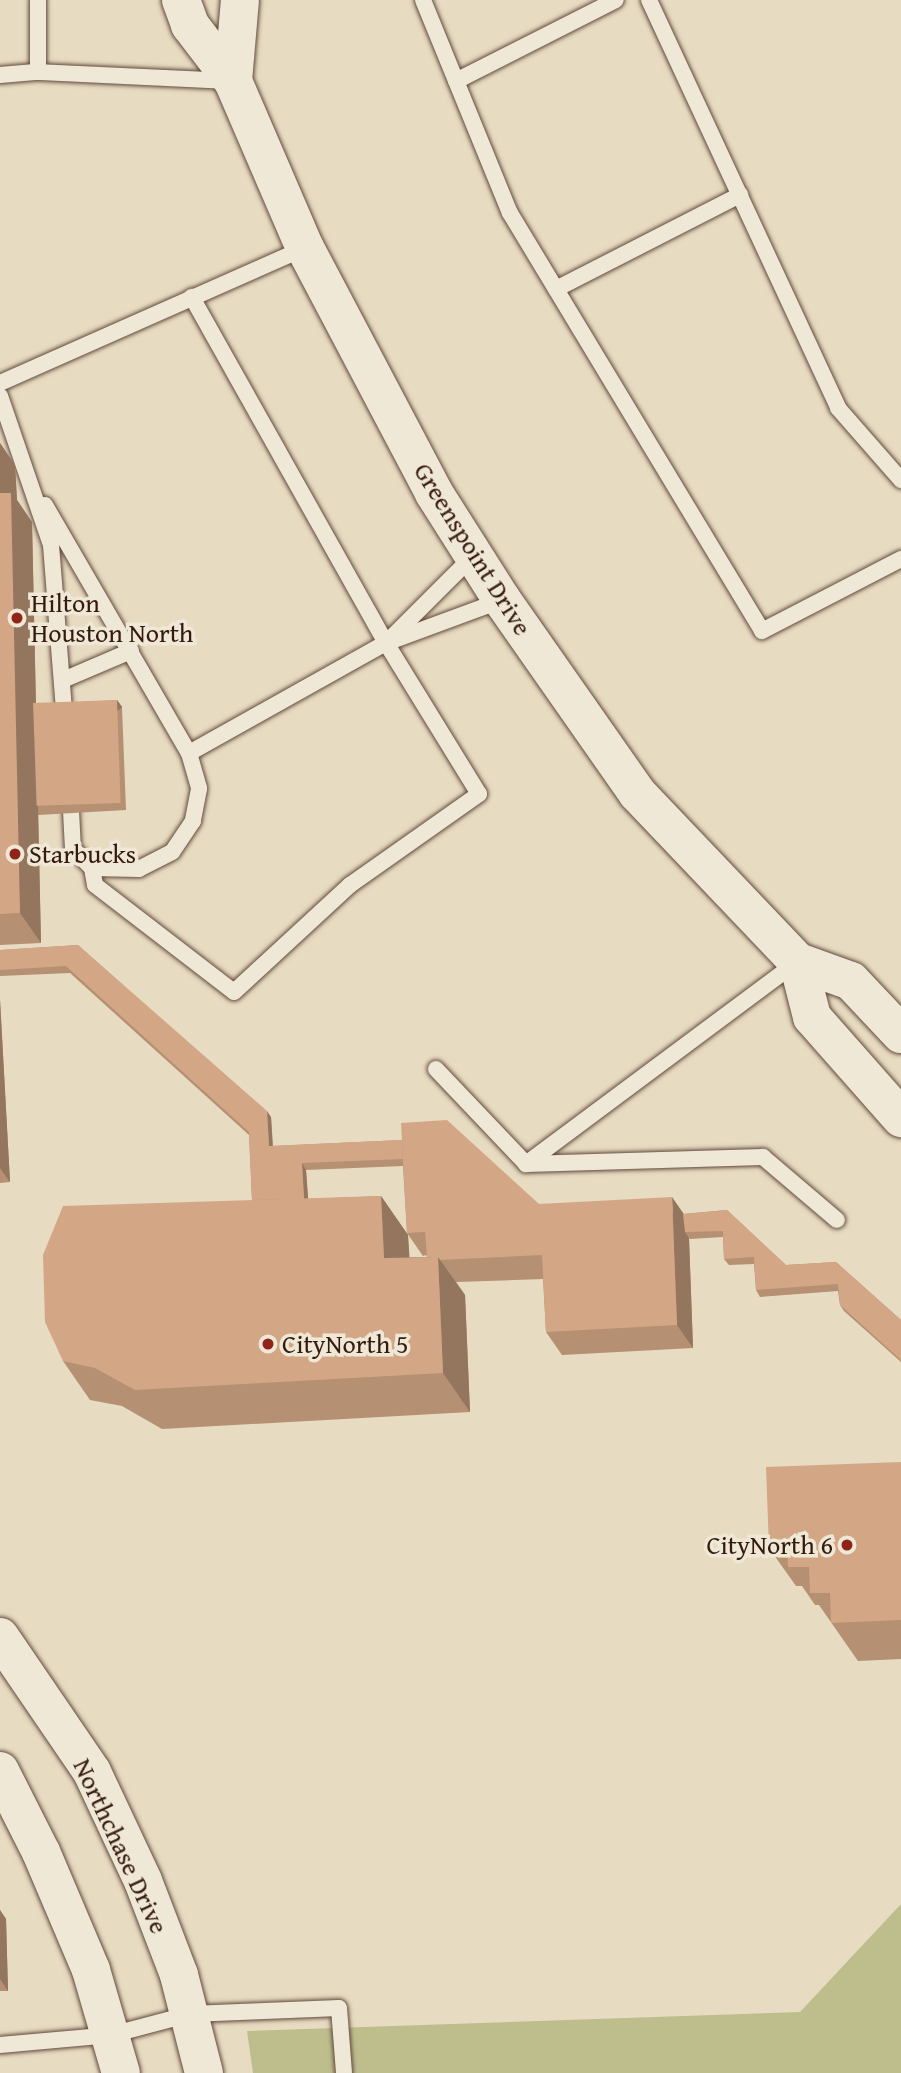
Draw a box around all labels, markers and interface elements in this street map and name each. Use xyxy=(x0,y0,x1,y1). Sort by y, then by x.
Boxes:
street label: Greenspoint Drive xyxy=(407,457,539,641)
place label: Hilton Houston North xyxy=(31,587,193,648)
marker: Hilton Houston North xyxy=(9,610,25,626)
place label: Starbucks xyxy=(29,838,136,870)
marker: Starbucks xyxy=(7,846,23,862)
place label: CityNorth 5 xyxy=(282,1328,409,1360)
marker: CityNorth 5 xyxy=(260,1336,276,1352)
place label: CityNorth 6 xyxy=(706,1529,833,1561)
marker: CityNorth 6 xyxy=(839,1537,855,1553)
street label: Northchase Drive xyxy=(67,1754,175,1938)

